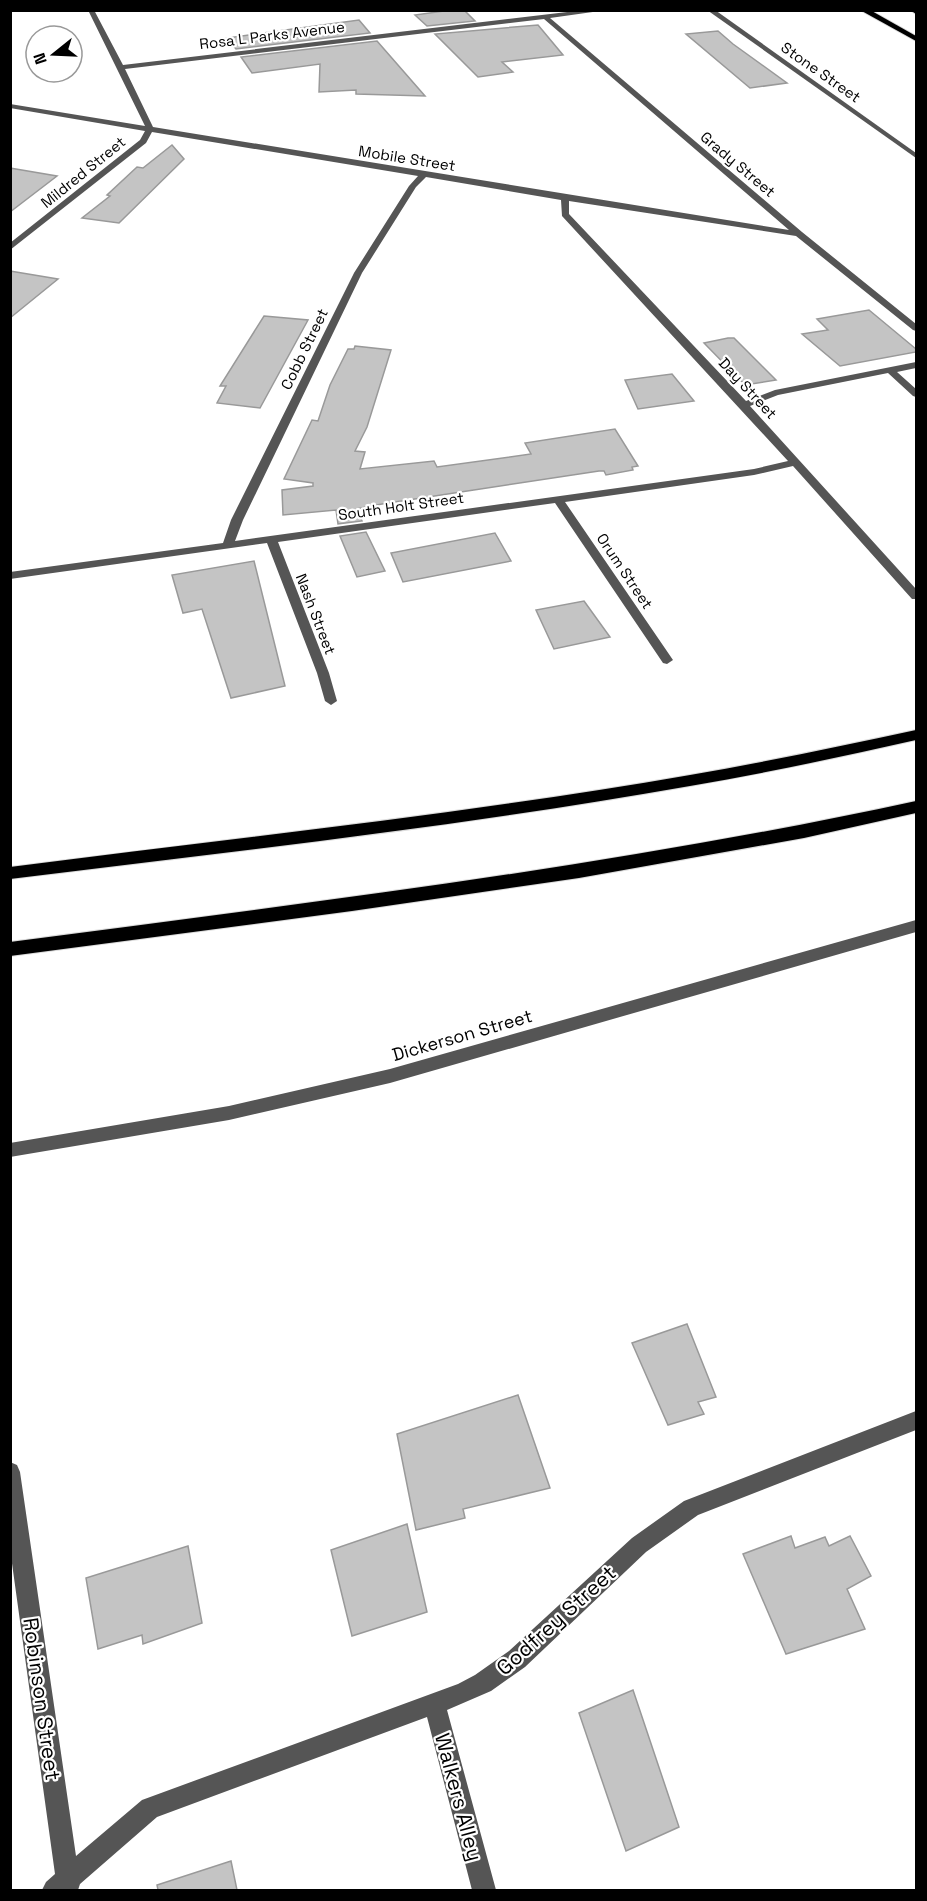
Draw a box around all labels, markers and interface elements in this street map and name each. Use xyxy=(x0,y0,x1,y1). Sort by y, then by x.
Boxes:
street label: Rosa L Parks Avenue xyxy=(198,17,346,53)
north arrow xyxy=(24,24,84,84)
street label: Stone Street xyxy=(778,38,865,106)
text: N xyxy=(29,50,52,67)
street label: Grady Street xyxy=(697,127,780,201)
street label: Mildred Street xyxy=(37,132,129,212)
street label: Mobile Street xyxy=(357,141,457,175)
street label: Cobb Street xyxy=(276,305,332,393)
street label: Day Street xyxy=(715,353,781,423)
street label: South Holt Street xyxy=(337,488,465,524)
street label: Orum Street xyxy=(593,529,657,613)
street label: Nash Street xyxy=(292,571,340,657)
street label: Dickerson Street xyxy=(389,1004,535,1066)
street label: Godfrey Street xyxy=(490,1559,622,1681)
street label: Robinson Street xyxy=(17,1616,67,1782)
street label: Walkers Alley xyxy=(429,1730,489,1864)

